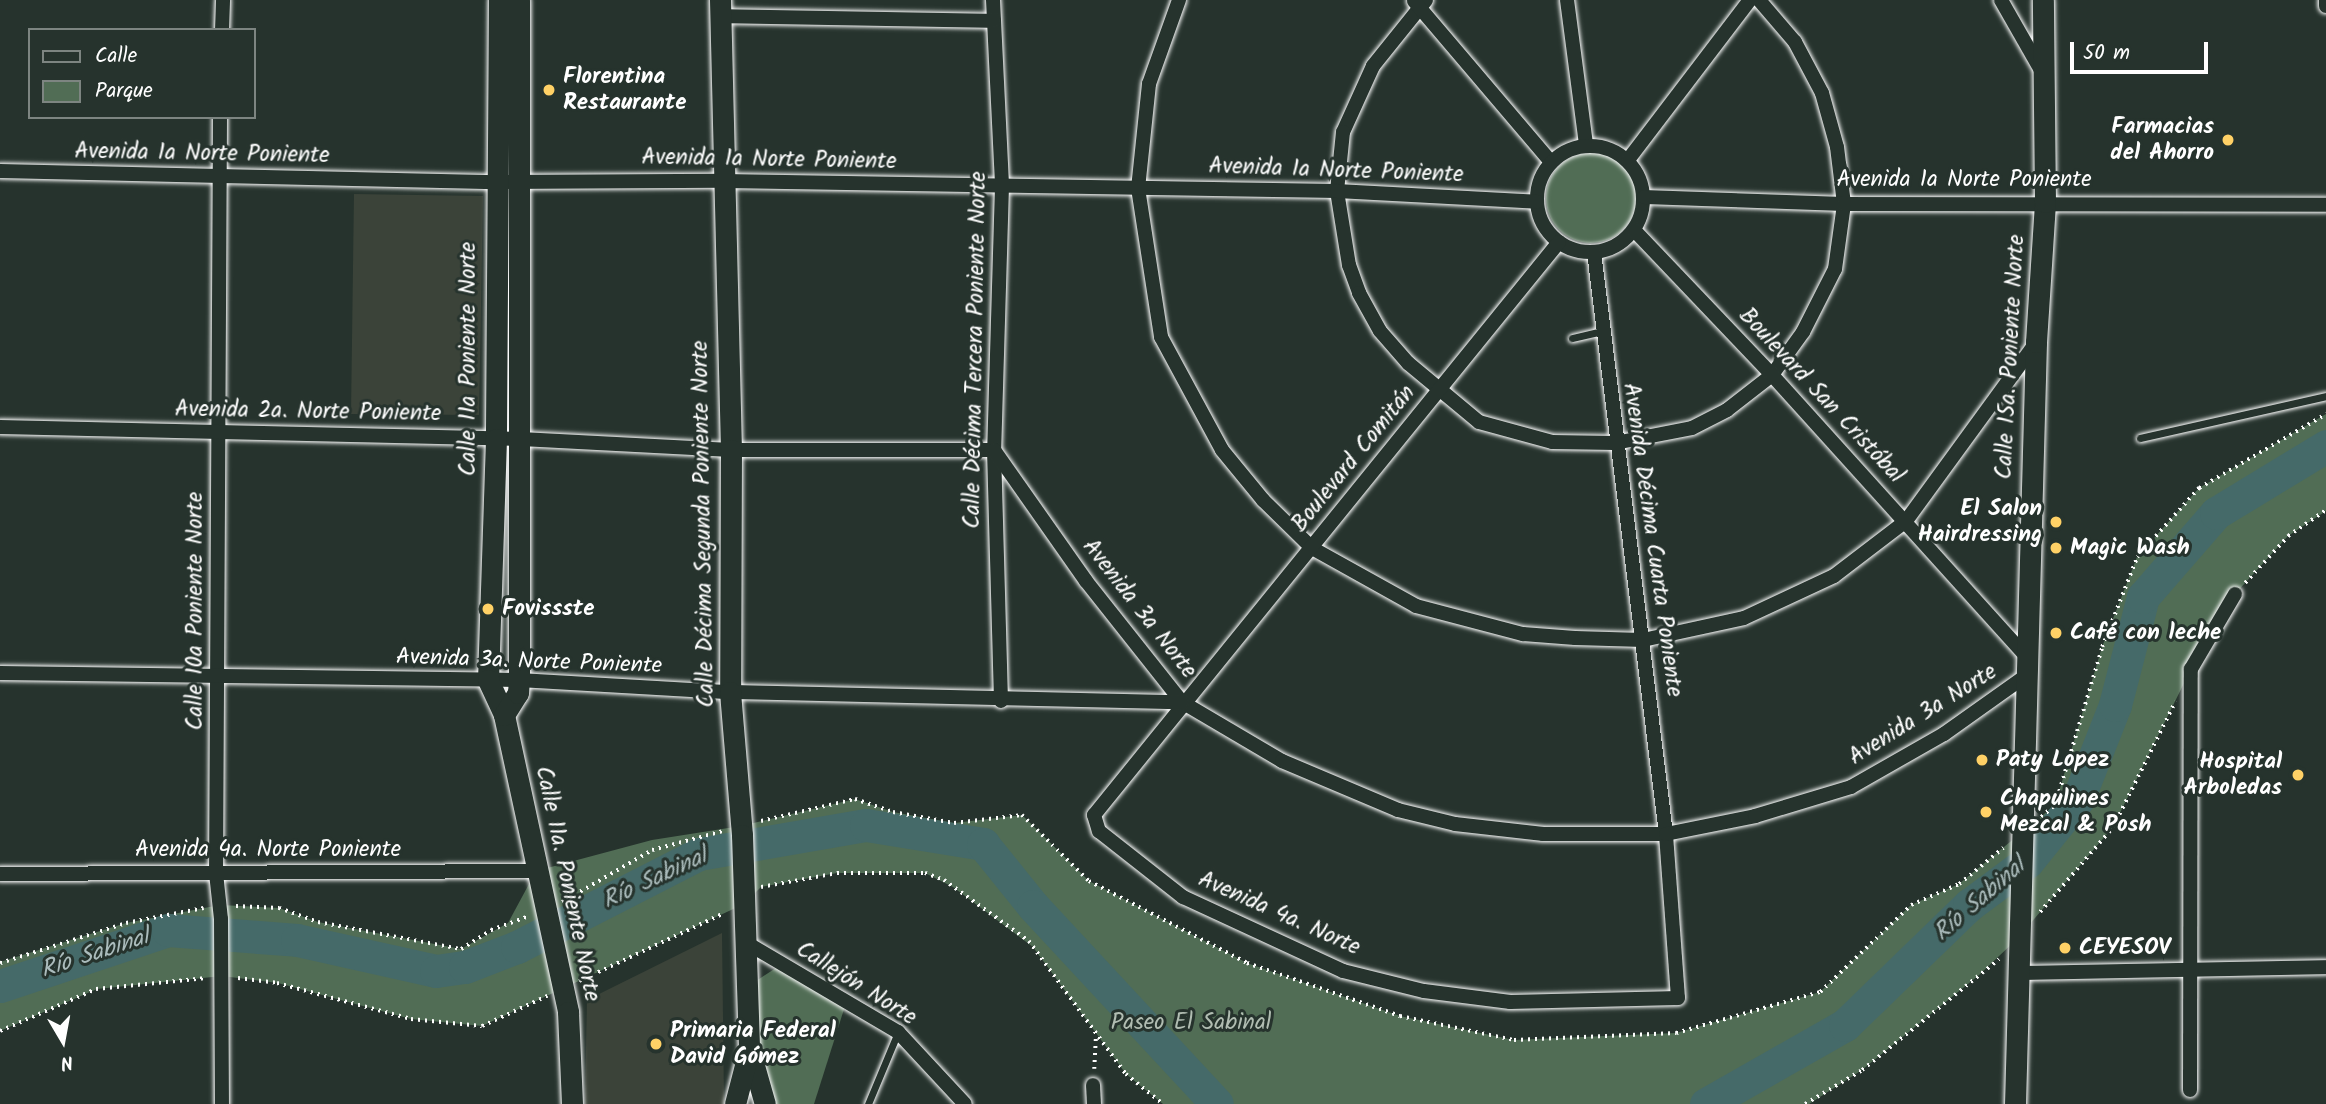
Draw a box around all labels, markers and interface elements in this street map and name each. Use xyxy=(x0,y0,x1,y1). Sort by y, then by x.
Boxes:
legend xyxy=(28,28,256,119)
scale bar xyxy=(2074,28,2212,72)
text: 50 m xyxy=(2083,37,2130,70)
text: Calle xyxy=(95,40,137,73)
place label: Florentina Restaurante xyxy=(563,63,686,117)
text: Parque xyxy=(95,75,153,108)
marker: Florentina Restaurante xyxy=(541,82,557,98)
place label: Farmacias del Ahorro xyxy=(2110,113,2214,167)
marker: Farmacias del Ahorro xyxy=(2220,132,2236,148)
street label: Avenida 1a Norte Poniente xyxy=(74,138,330,170)
street label: Avenida 1a Norte Poniente xyxy=(641,144,897,176)
street label: Avenida 1a Norte Poniente xyxy=(1208,153,1464,189)
street label: Avenida 1a Norte Poniente xyxy=(1836,166,2092,194)
street label: Calle Décima Tercera Poniente Norte xyxy=(959,171,993,529)
street label: Calle 15a. Poniente Norte xyxy=(1991,234,2031,480)
street label: Calle 11a Poniente Norte xyxy=(455,242,483,476)
street label: Boulevard San Cristóbal xyxy=(1733,303,1909,489)
street label: Calle Décima Segunda Poniente Norte xyxy=(687,340,721,708)
street label: Boulevard Comitán xyxy=(1286,380,1422,538)
street label: Avenida Décima Cuarta Poniente xyxy=(1616,381,1688,699)
street label: Avenida 2a. Norte Poniente xyxy=(174,396,442,428)
street label: Calle 10a Poniente Norte xyxy=(182,492,210,730)
place label: El Salon Hairdressing xyxy=(1918,495,2042,549)
marker: El Salon Hairdressing xyxy=(2048,514,2064,530)
street label: Avenida 3a Norte xyxy=(1076,534,1202,684)
place label: Magic Wash xyxy=(2070,534,2190,562)
marker: Magic Wash xyxy=(2048,540,2064,556)
place label: Fovissste xyxy=(502,595,594,623)
marker: Fovissste xyxy=(480,601,496,617)
place label: Café con leche xyxy=(2070,619,2221,647)
marker: Café con leche xyxy=(2048,625,2064,641)
street label: Avenida 3a. Norte Poniente xyxy=(395,644,663,680)
street label: Avenida 3a Norte xyxy=(1844,658,2002,772)
place label: Paty Lopez xyxy=(1996,746,2109,774)
place label: Hospital Arboledas xyxy=(2183,748,2282,802)
marker: Paty Lopez xyxy=(1974,752,1990,768)
street label: Calle 11a. Poniente Norte xyxy=(529,764,605,1004)
marker: Hospital Arboledas xyxy=(2288,765,2308,785)
place label: Chapulines Mezcal & Posh xyxy=(2000,785,2151,839)
marker: Chapulines Mezcal & Posh xyxy=(1978,804,1994,820)
street label: Avenida 4a. Norte Poniente xyxy=(135,836,401,864)
water label: Río Sabinal xyxy=(598,842,712,916)
water label: Río Sabinal xyxy=(1928,852,2032,948)
street label: Avenida 4a. Norte xyxy=(1194,866,1364,962)
water label: Río Sabinal xyxy=(37,923,153,985)
place label: CEYESOV xyxy=(2079,934,2171,962)
street label: Callejón Norte xyxy=(791,936,921,1032)
marker: CEYESOV xyxy=(2057,940,2073,956)
north arrow xyxy=(28,1006,98,1076)
park label: Paseo El Sabinal xyxy=(1111,1009,1271,1037)
place label: Primaria Federal David Gómez xyxy=(670,1017,836,1071)
marker: Primaria Federal David Gómez xyxy=(648,1036,664,1052)
text: N xyxy=(58,1046,75,1077)

